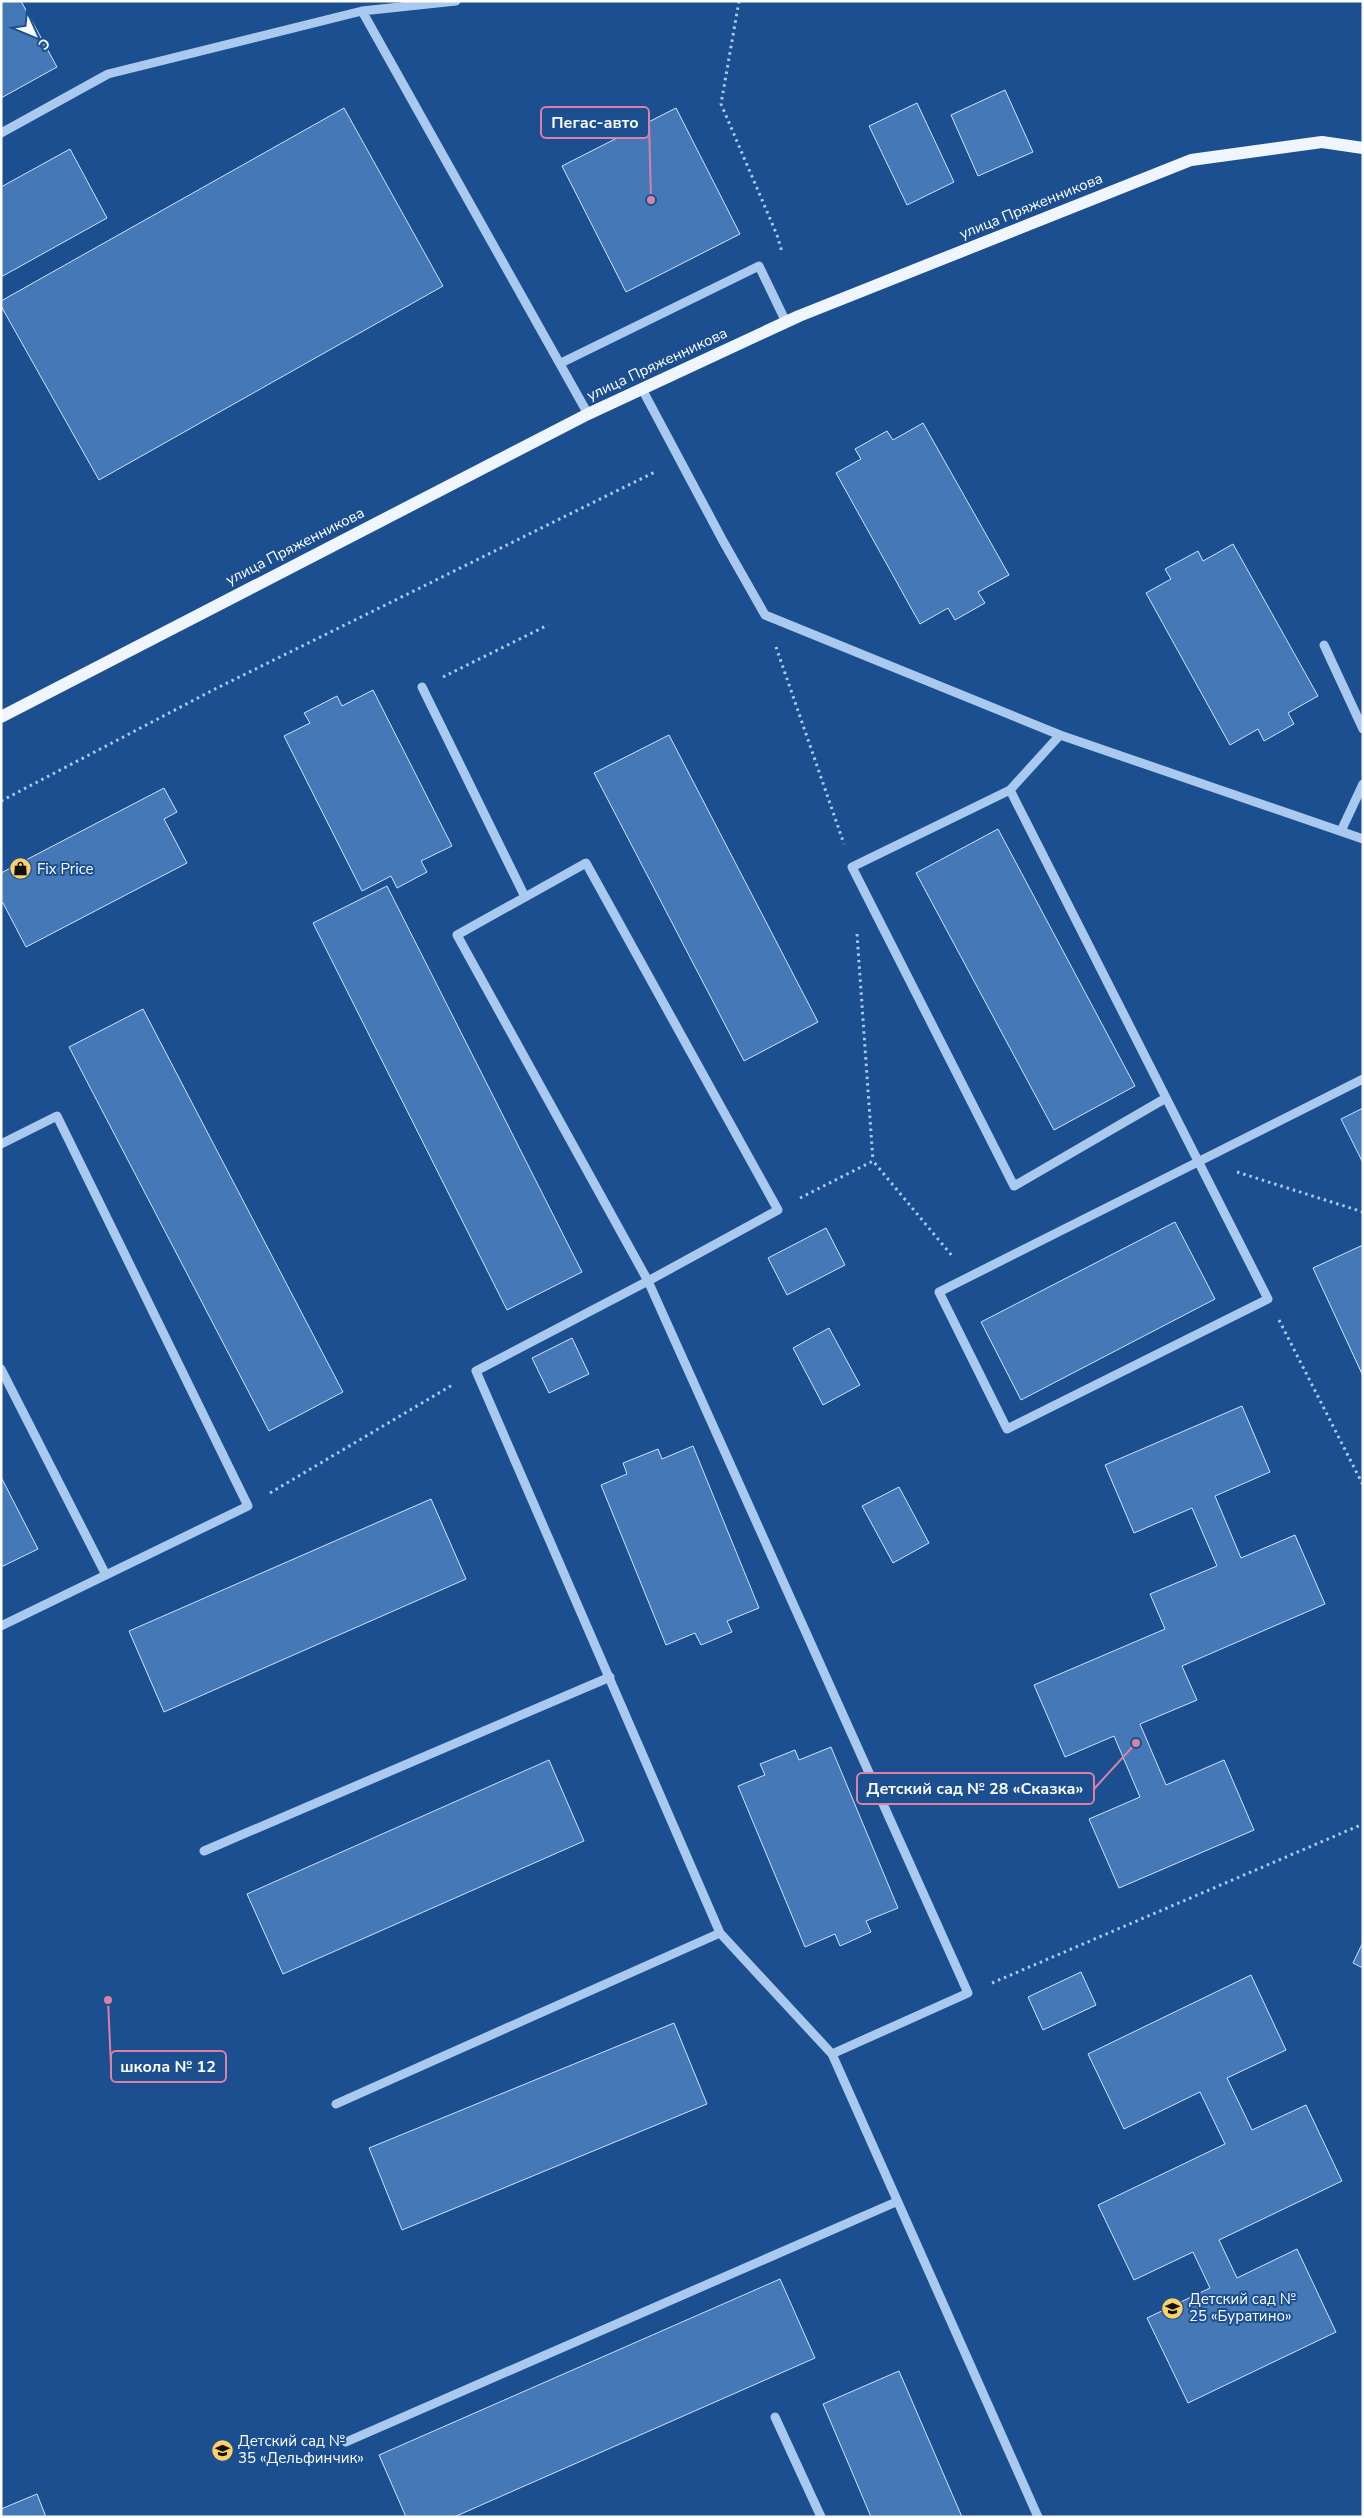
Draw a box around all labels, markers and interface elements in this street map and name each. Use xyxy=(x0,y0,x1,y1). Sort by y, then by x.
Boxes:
north arrow xyxy=(10,10,60,60)
text: С xyxy=(34,34,54,54)
callout: Пегас-авто xyxy=(541,107,649,138)
text: Пегас-авто xyxy=(551,112,639,134)
street label: улица Пряженникова xyxy=(956,168,1106,244)
street label: улица Пряженникова xyxy=(583,323,731,405)
street label: улица Пряженникова xyxy=(222,502,368,590)
shop icon: Fix Price xyxy=(9,857,33,881)
place label: Fix Price xyxy=(37,859,93,879)
callout: Детский сад № 28 «Сказка» xyxy=(857,1773,1094,1804)
text: Детский сад № 28 «Сказка» xyxy=(867,1778,1083,1800)
callout: школа № 12 xyxy=(111,2051,226,2082)
text: школа № 12 xyxy=(120,2056,216,2078)
place label: Детский сад № 25 «Буратино» xyxy=(1189,2289,1296,2326)
school or university icon: Детский сад № 25 «Буратино» xyxy=(1161,2296,1185,2320)
place label: Детский сад № 35 «Дельфинчик» xyxy=(238,2431,364,2468)
school or university icon: Детский сад № 35 «Дельфинчик» xyxy=(210,2438,234,2462)

